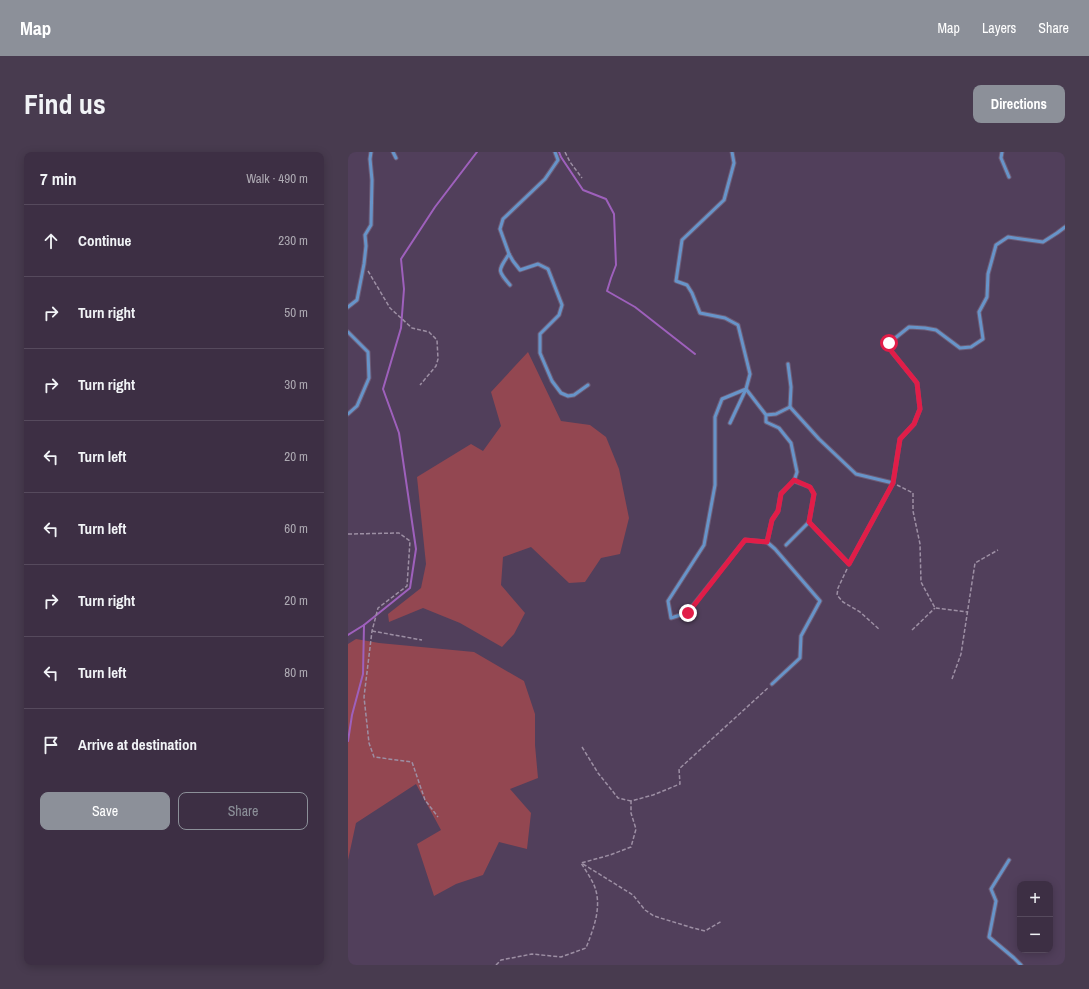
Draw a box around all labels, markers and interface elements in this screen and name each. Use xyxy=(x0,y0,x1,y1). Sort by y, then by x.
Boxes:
text: Map xyxy=(20,15,51,41)
text: Map xyxy=(938,19,960,37)
text: Layers xyxy=(982,19,1016,37)
text: Share xyxy=(1038,19,1069,37)
text: Find us xyxy=(24,85,106,123)
button: Directions xyxy=(973,85,1065,123)
text: 7 min xyxy=(40,167,76,190)
text: Walk · 490 m xyxy=(246,170,308,187)
icon: ahead xyxy=(40,230,62,252)
text: Continue xyxy=(78,230,131,251)
text: 230 m xyxy=(278,232,308,249)
icon: right xyxy=(40,302,62,324)
text: Turn right xyxy=(78,302,135,323)
text: 50 m xyxy=(284,304,308,321)
route start xyxy=(880,334,898,352)
icon: right xyxy=(40,374,62,396)
text: Turn right xyxy=(78,374,135,395)
text: 30 m xyxy=(284,376,308,393)
icon: left xyxy=(40,446,62,468)
text: Turn left xyxy=(78,446,126,467)
text: 20 m xyxy=(284,448,308,465)
icon: left xyxy=(40,518,62,540)
text: Turn left xyxy=(78,518,126,539)
text: 60 m xyxy=(284,520,308,537)
icon: right xyxy=(40,590,62,612)
text: Turn right xyxy=(78,590,135,611)
text: 20 m xyxy=(284,592,308,609)
route end xyxy=(679,604,697,622)
icon: left xyxy=(40,662,62,684)
text: Turn left xyxy=(78,662,126,683)
text: 80 m xyxy=(284,664,308,681)
icon: arrive xyxy=(40,734,62,756)
text: Arrive at destination xyxy=(78,734,197,755)
button: Save xyxy=(40,792,170,830)
button: Share xyxy=(178,792,308,830)
map controls xyxy=(1017,881,1053,953)
button: + xyxy=(1017,881,1053,917)
button: − xyxy=(1017,917,1053,953)

